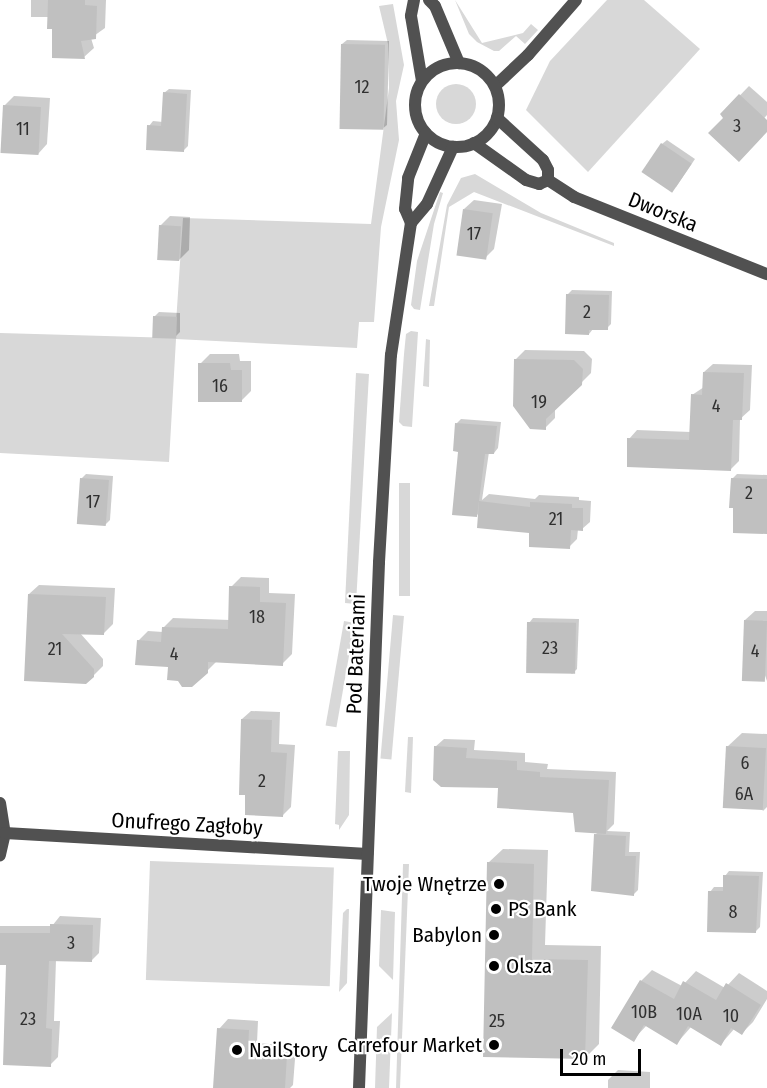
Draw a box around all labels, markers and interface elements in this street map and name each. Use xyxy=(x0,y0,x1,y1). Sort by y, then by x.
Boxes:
house number: 12 xyxy=(355,76,369,98)
house number: 3 xyxy=(733,115,741,137)
house number: 11 xyxy=(16,118,30,140)
street label: Dworska xyxy=(625,187,701,237)
house number: 17 xyxy=(467,223,481,245)
house number: 2 xyxy=(583,301,591,323)
house number: 16 xyxy=(212,375,228,397)
house number: 19 xyxy=(531,391,547,413)
house number: 4 xyxy=(712,395,720,417)
house number: 2 xyxy=(745,482,753,504)
house number: 17 xyxy=(86,491,100,513)
house number: 21 xyxy=(549,508,563,530)
street label: Pod Bateriami xyxy=(341,593,371,715)
house number: 18 xyxy=(249,606,265,628)
house number: 23 xyxy=(542,637,558,659)
house number: 21 xyxy=(48,638,62,660)
house number: 4 xyxy=(751,640,759,662)
house number: 4 xyxy=(170,643,178,665)
house number: 6 xyxy=(741,752,749,774)
house number: 2 xyxy=(258,770,266,792)
house number: 6A xyxy=(735,783,753,805)
street label: Onufrego Zagłoby xyxy=(111,807,263,841)
place label: Twoje Wnętrze xyxy=(363,871,487,897)
marker: Twoje Wnętrze xyxy=(492,877,506,891)
place label: PS Bank xyxy=(508,896,577,922)
house number: 8 xyxy=(729,901,737,923)
marker: PS Bank xyxy=(489,902,503,916)
place label: Babylon xyxy=(412,922,482,948)
marker: Babylon xyxy=(487,928,501,942)
house number: 3 xyxy=(67,932,75,954)
place label: Olsza xyxy=(506,953,552,979)
marker: Olsza xyxy=(487,959,501,973)
house number: 10B xyxy=(631,1001,657,1023)
house number: 10A xyxy=(676,1003,702,1025)
house number: 10 xyxy=(723,1005,739,1027)
house number: 23 xyxy=(20,1008,36,1030)
house number: 25 xyxy=(489,1010,505,1032)
place label: Carrefour Market xyxy=(337,1032,482,1058)
place label: NailStory xyxy=(249,1037,328,1063)
scale bar xyxy=(563,1037,644,1075)
marker: Carrefour Market xyxy=(487,1038,501,1052)
marker: NailStory xyxy=(230,1043,244,1057)
text: 20 m xyxy=(571,1048,606,1070)

